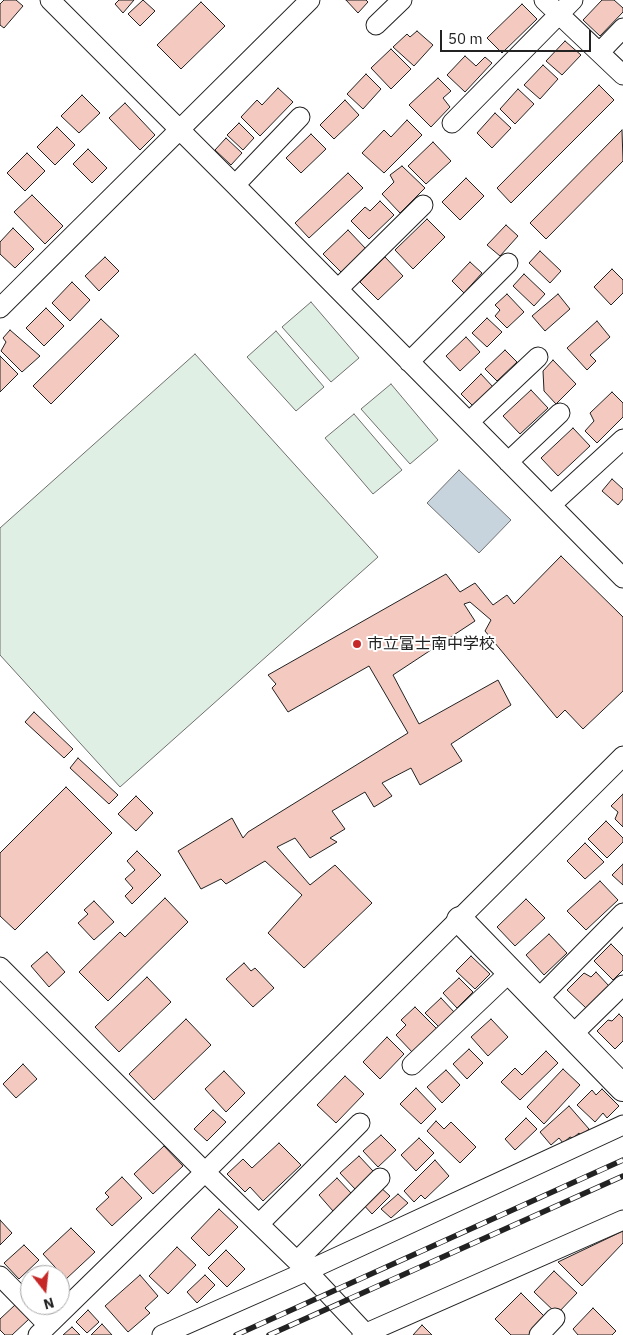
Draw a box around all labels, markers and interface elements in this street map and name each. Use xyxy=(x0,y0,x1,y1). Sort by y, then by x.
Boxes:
scale bar xyxy=(443,20,594,52)
text: 50 m xyxy=(448,29,483,48)
place label: 市立富士南中学校 xyxy=(367,634,495,654)
marker: 市立富士南中学校 xyxy=(351,638,363,650)
north arrow xyxy=(20,1265,70,1315)
text: N xyxy=(42,1293,56,1314)

